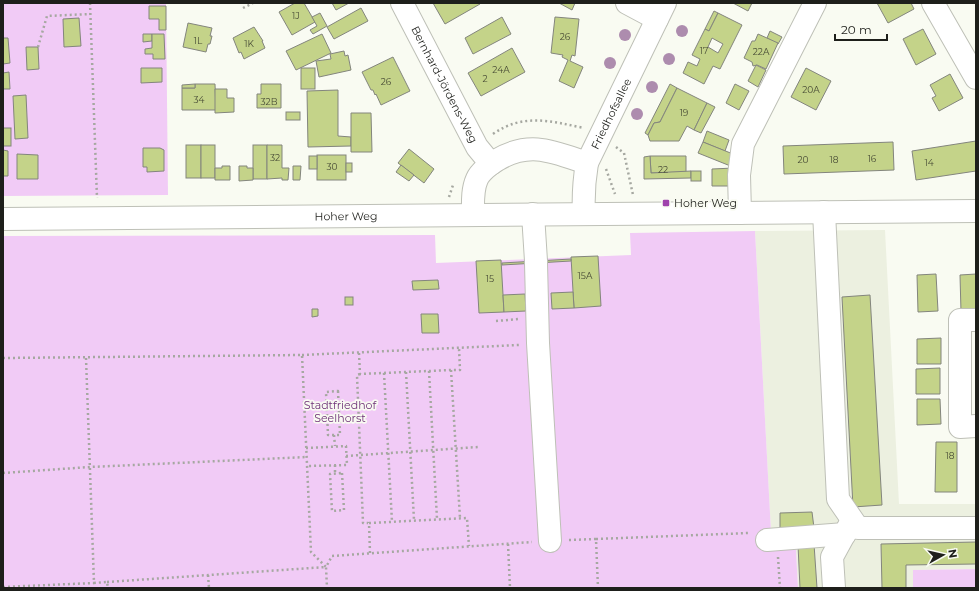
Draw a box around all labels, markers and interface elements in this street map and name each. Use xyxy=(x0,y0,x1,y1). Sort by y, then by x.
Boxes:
house number: 1J xyxy=(292,10,300,21)
scale bar xyxy=(835,16,887,42)
text: 20 m xyxy=(841,22,872,37)
street label: Bernhard-Jördens-Weg xyxy=(408,24,481,145)
house number: 26 xyxy=(560,31,571,42)
house number: 1L xyxy=(194,35,203,46)
house number: 1K xyxy=(244,38,254,49)
house number: 17 xyxy=(700,45,708,56)
house number: 22A xyxy=(753,46,770,57)
house number: 24A xyxy=(492,64,510,75)
house number: 2 xyxy=(482,73,488,84)
house number: 26 xyxy=(381,76,392,87)
street label: Friedhofsallee xyxy=(588,76,634,152)
house number: 20A xyxy=(802,84,820,95)
house number: 34 xyxy=(193,94,205,105)
house number: 32B xyxy=(261,96,278,107)
house number: 19 xyxy=(680,107,689,118)
house number: 32 xyxy=(270,152,280,163)
house number: 16 xyxy=(868,153,877,164)
house number: 20 xyxy=(797,154,809,165)
house number: 18 xyxy=(830,154,839,165)
house number: 14 xyxy=(924,157,934,168)
house number: 30 xyxy=(326,161,338,172)
house number: 22 xyxy=(658,164,668,175)
place label: Hoher Weg xyxy=(674,196,737,210)
marker: Hoher Weg xyxy=(661,198,671,208)
street label: Hoher Weg xyxy=(314,209,378,223)
house number: 15A xyxy=(578,270,593,281)
house number: 15 xyxy=(486,273,494,284)
park label: Stadtfriedhof Seelhorst xyxy=(304,398,378,425)
house number: 18 xyxy=(946,450,955,461)
north arrow xyxy=(923,535,963,575)
text: N xyxy=(945,548,960,559)

